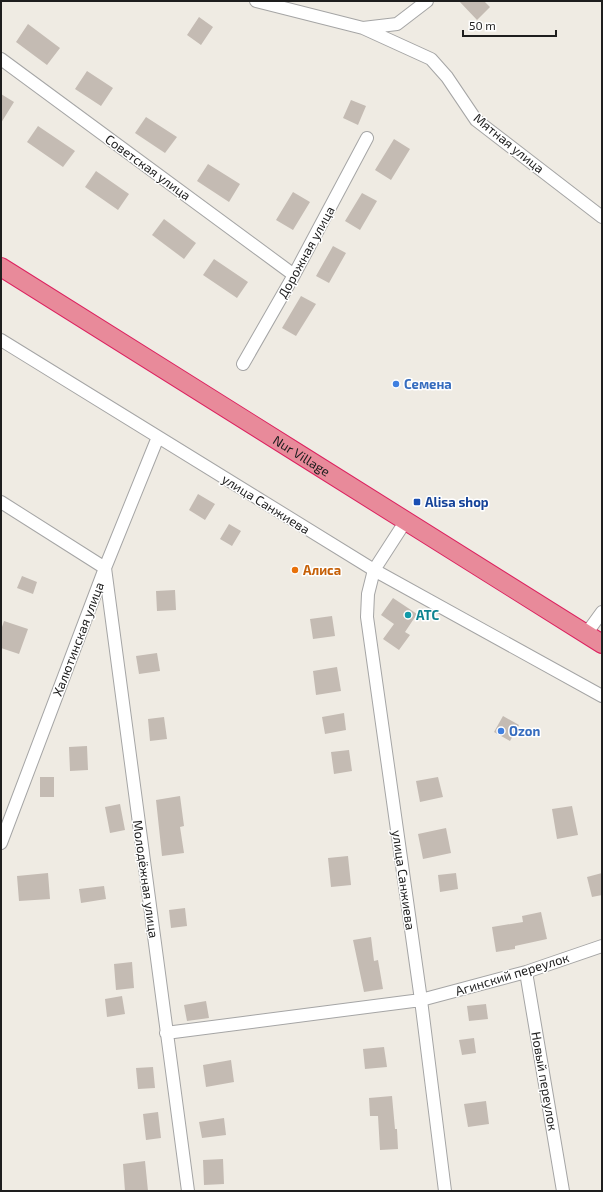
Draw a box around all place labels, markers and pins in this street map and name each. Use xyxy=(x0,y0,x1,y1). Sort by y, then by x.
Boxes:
place label: Семена xyxy=(404,376,452,392)
marker: Семена xyxy=(391,379,401,389)
place label: Alisa shop xyxy=(425,494,489,510)
marker: Alisa shop xyxy=(412,497,422,507)
place label: Алиса xyxy=(303,562,341,578)
marker: Алиса xyxy=(290,565,300,575)
place label: АТС xyxy=(416,607,439,623)
marker: АТС xyxy=(403,610,413,620)
place label: Ozon xyxy=(509,723,540,739)
marker: Ozon xyxy=(496,726,506,736)

